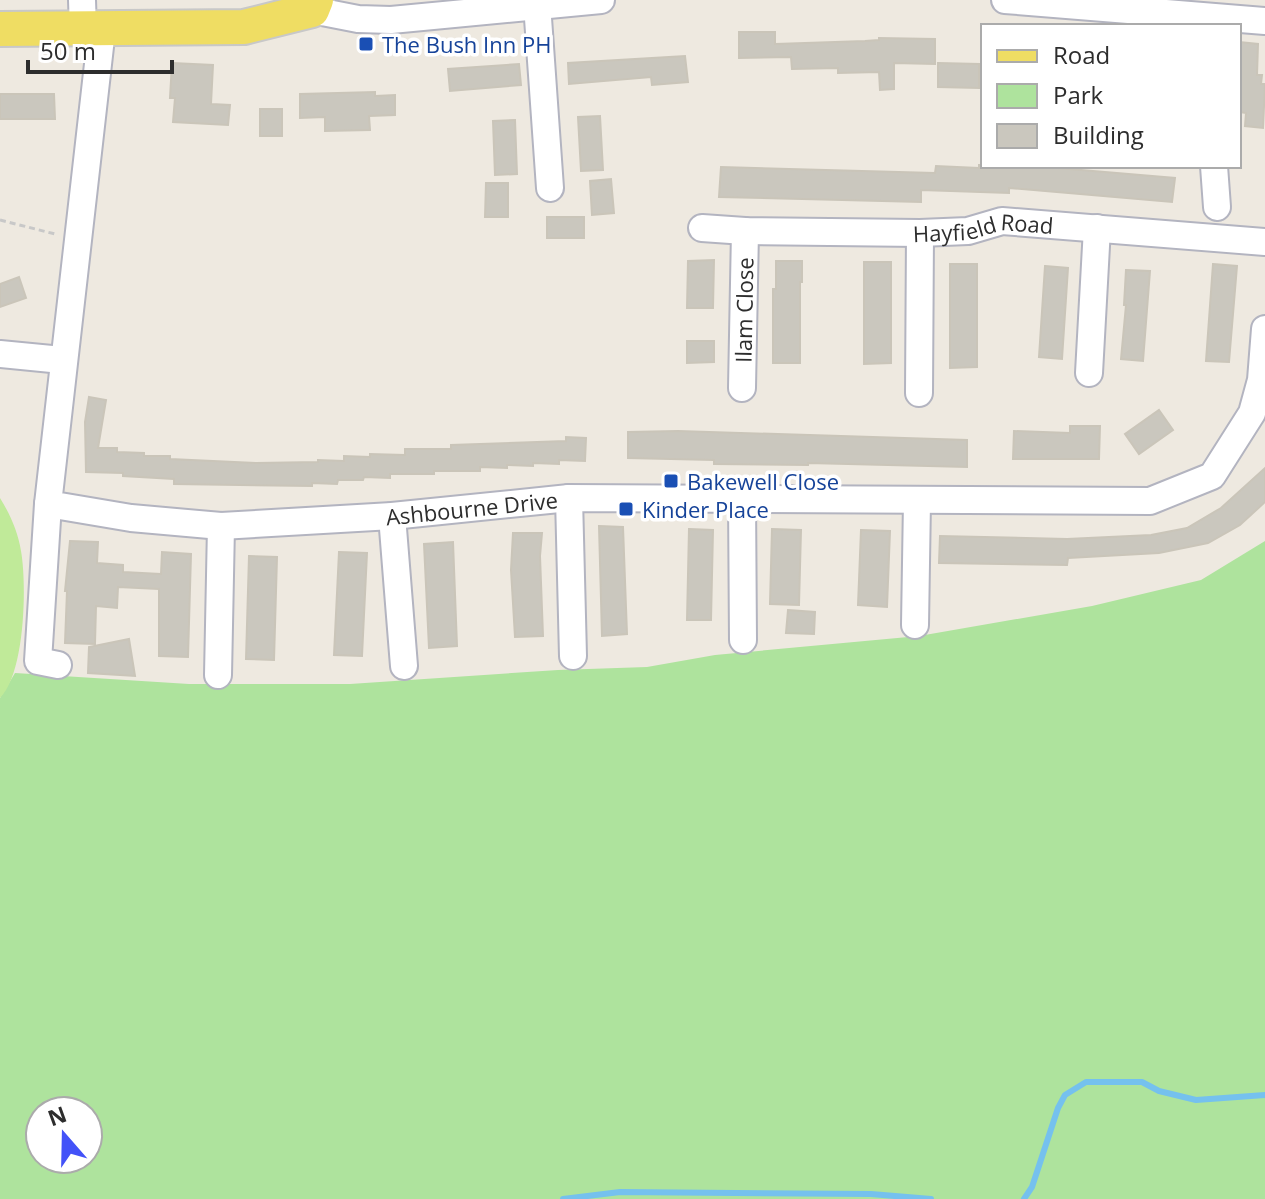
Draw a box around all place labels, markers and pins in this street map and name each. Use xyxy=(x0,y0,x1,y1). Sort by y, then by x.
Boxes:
place label: The Bush Inn PH xyxy=(382,29,551,59)
marker: The Bush Inn PH xyxy=(357,35,375,53)
place label: Bakewell Close xyxy=(687,466,839,496)
marker: Bakewell Close xyxy=(662,472,680,490)
place label: Kinder Place xyxy=(642,494,769,524)
marker: Kinder Place xyxy=(617,500,635,518)

